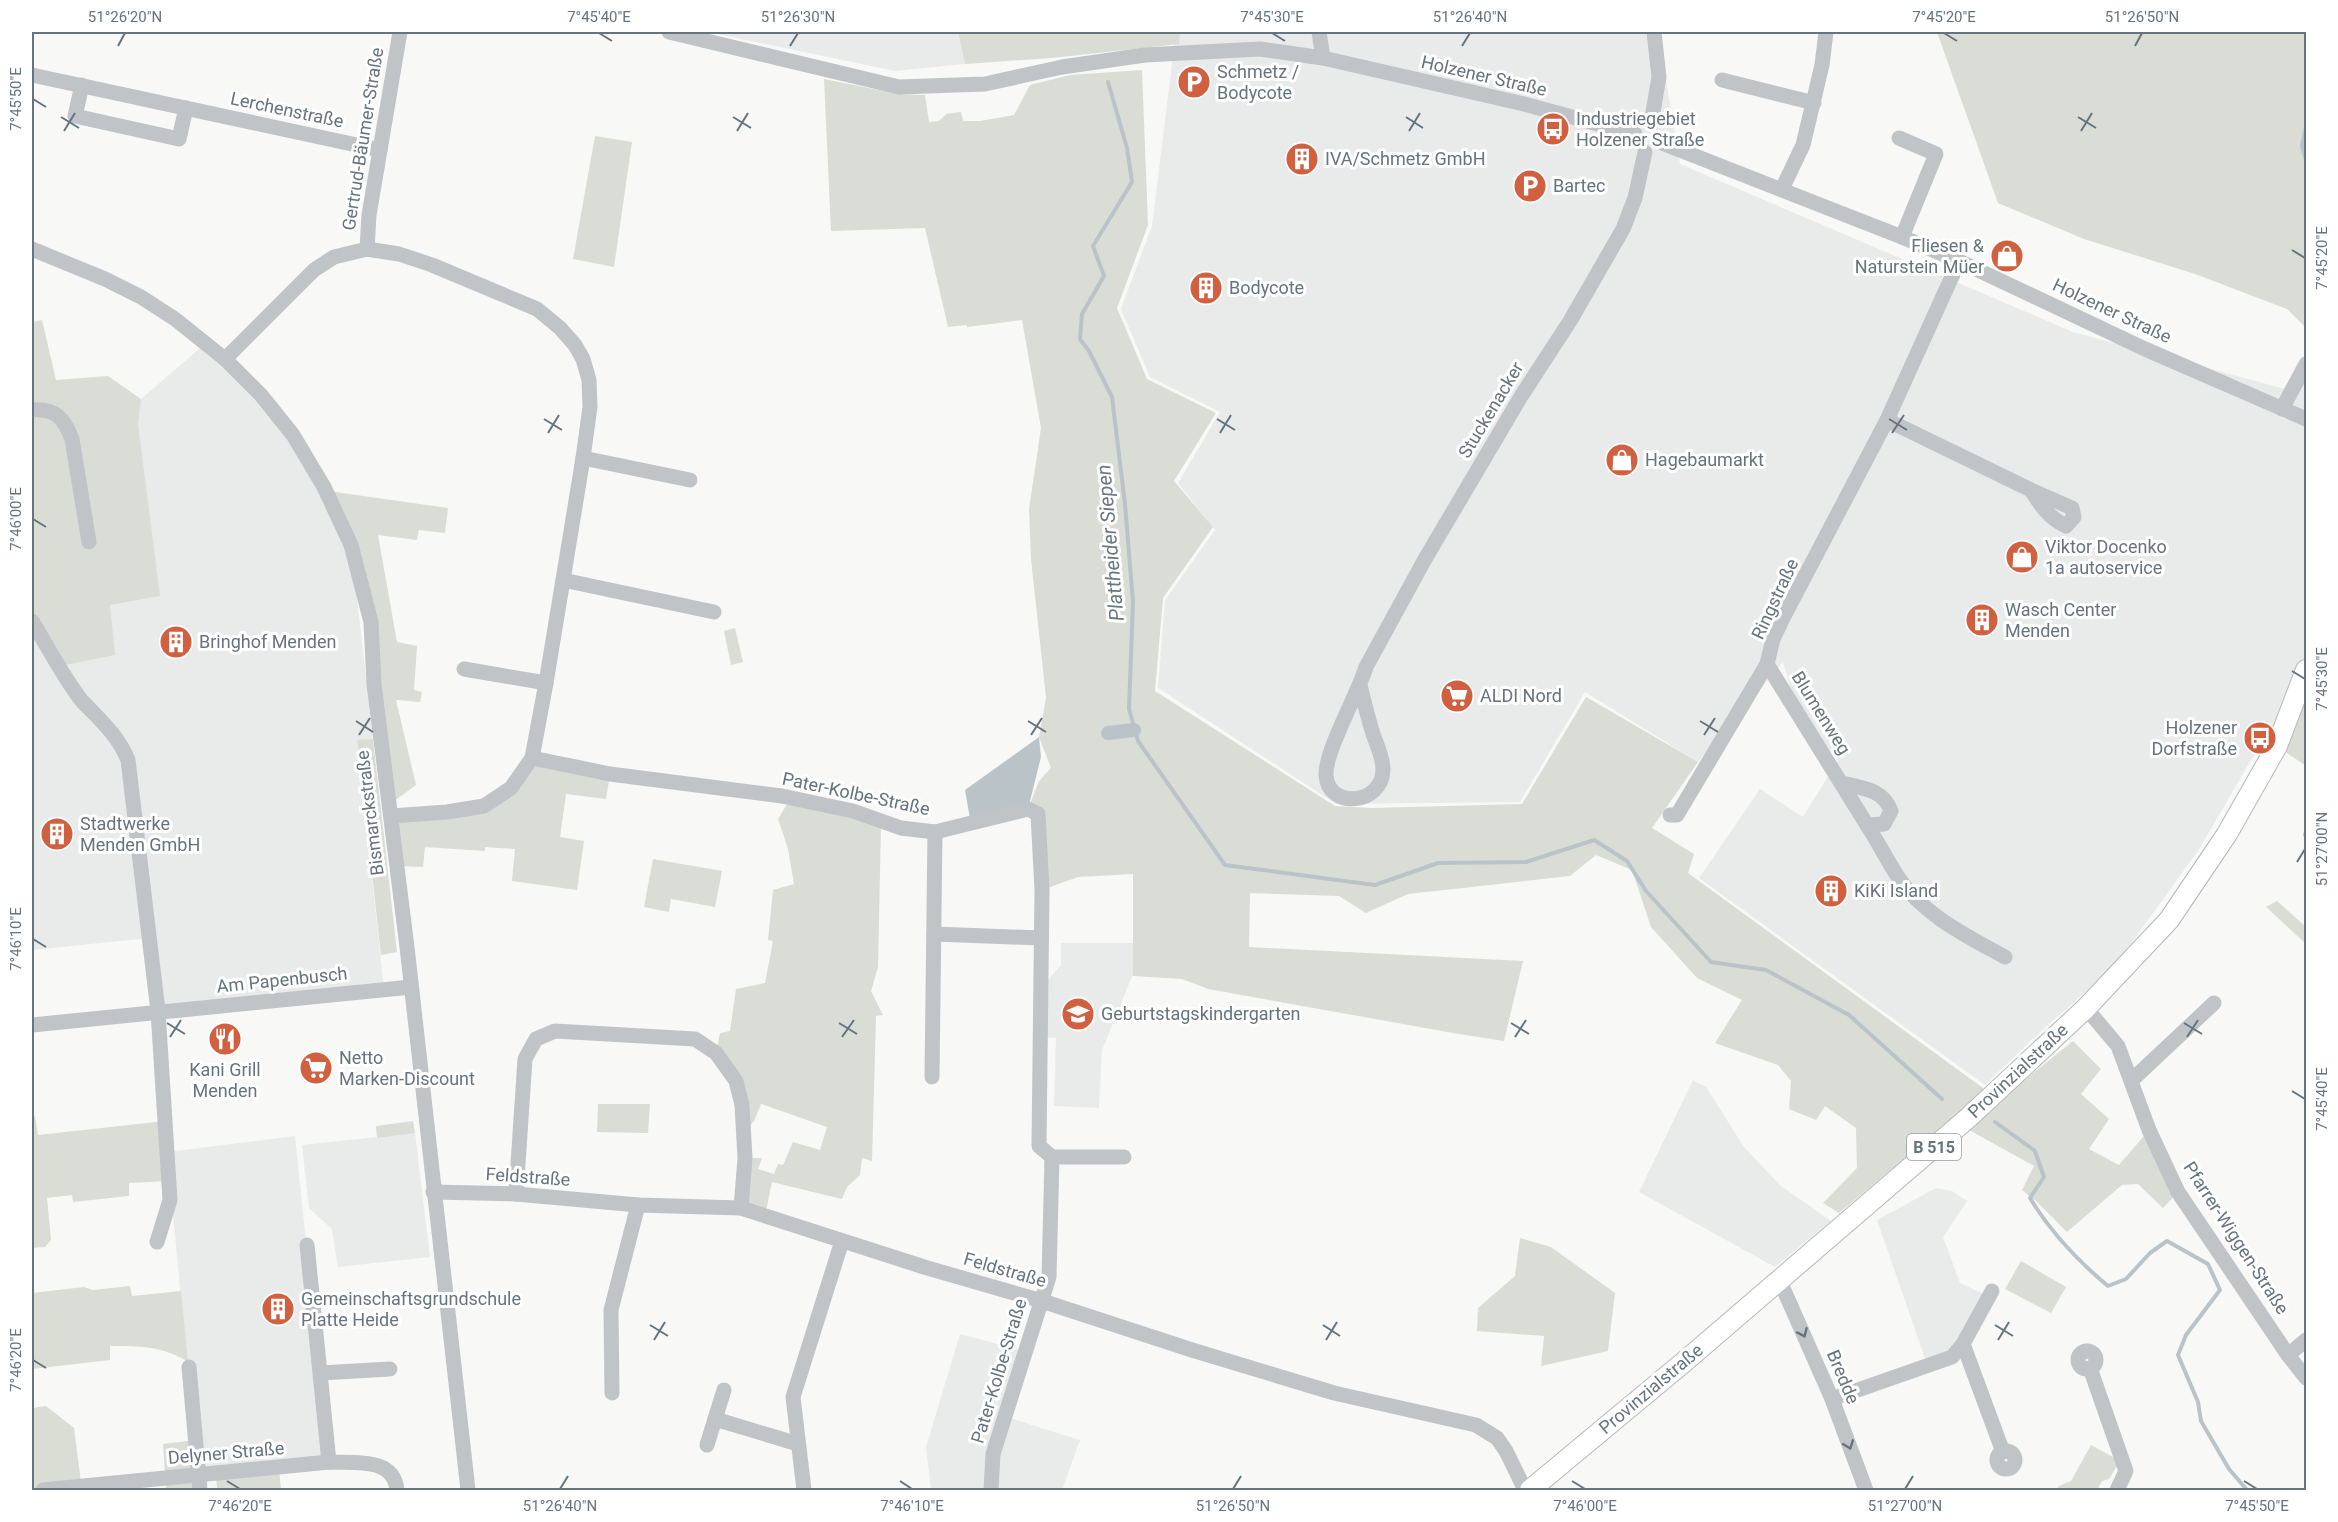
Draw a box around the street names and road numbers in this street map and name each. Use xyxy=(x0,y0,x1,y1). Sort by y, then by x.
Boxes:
street label: Gertrud-Bäumer-Straße xyxy=(338,46,387,232)
street label: Holzener Straße xyxy=(1419,51,1549,100)
street label: Lerchenstraße xyxy=(229,87,346,132)
street label: Holzener Straße xyxy=(2050,274,2175,347)
street label: Stuckenacker xyxy=(1454,358,1527,462)
street label: Ringstraße xyxy=(1747,555,1802,642)
street label: Blumenweg xyxy=(1788,667,1855,758)
street label: Bismarckstraße xyxy=(351,749,388,877)
street label: Pater-Kolbe-Straße xyxy=(780,768,932,819)
street label: Am Papenbusch xyxy=(216,962,348,997)
street label: Provinzialstraße xyxy=(1963,1019,2072,1122)
road number: B 515 xyxy=(1907,1134,1961,1160)
street label: Pfarrer-Wiggen-Straße xyxy=(2179,1158,2294,1318)
street label: Feldstraße xyxy=(485,1163,571,1190)
street label: Feldstraße xyxy=(961,1248,1049,1291)
street label: Pater-Kolbe-Straße xyxy=(967,1296,1031,1446)
street label: Provinzialstraße xyxy=(1595,1339,1707,1438)
street label: Bredde xyxy=(1823,1347,1864,1407)
street label: Delyner Straße xyxy=(167,1437,285,1468)

